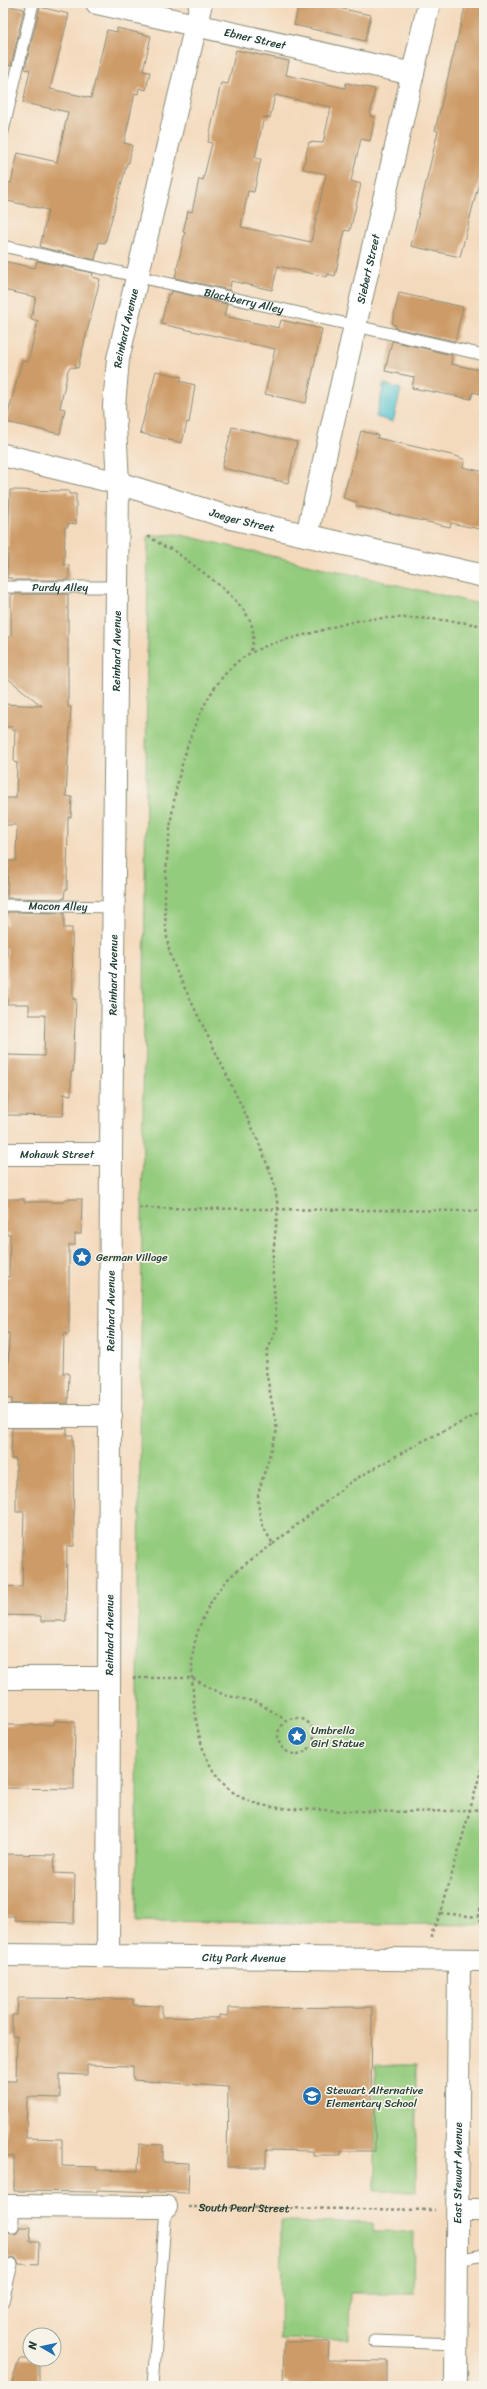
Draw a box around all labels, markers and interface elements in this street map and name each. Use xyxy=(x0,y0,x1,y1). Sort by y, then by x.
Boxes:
street label: Ebner Street xyxy=(222,23,288,55)
street label: Siebert Street xyxy=(351,232,386,306)
street label: Blackberry Alley xyxy=(202,283,286,319)
street label: Reinhard Avenue xyxy=(108,286,144,369)
street label: Jaeger Street xyxy=(206,503,277,538)
street label: Purdy Alley xyxy=(32,578,88,597)
street label: Reinhard Avenue xyxy=(107,610,127,692)
street label: Macon Alley xyxy=(28,896,88,917)
street label: Reinhard Avenue xyxy=(103,934,123,1016)
street label: Mohawk Street xyxy=(20,1145,95,1164)
place icon: German Village xyxy=(71,1246,93,1268)
place label: German Village xyxy=(96,1248,168,1267)
street label: Reinhard Avenue xyxy=(101,1270,121,1352)
street label: Reinhard Avenue xyxy=(100,1594,119,1676)
place label: Umbrella Girl Statue xyxy=(311,1721,365,1753)
place icon: Umbrella Girl Statue xyxy=(286,1725,308,1747)
street label: City Park Avenue xyxy=(202,1948,286,1968)
place label: Stewart Alternative Elementary School xyxy=(326,2081,424,2113)
school or university icon: Stewart Alternative Elementary School xyxy=(301,2085,323,2107)
street label: East Stewart Avenue xyxy=(448,2121,468,2224)
street label: South Pearl Street xyxy=(198,2198,290,2218)
north arrow xyxy=(22,2327,62,2367)
text: N xyxy=(22,2340,43,2352)

